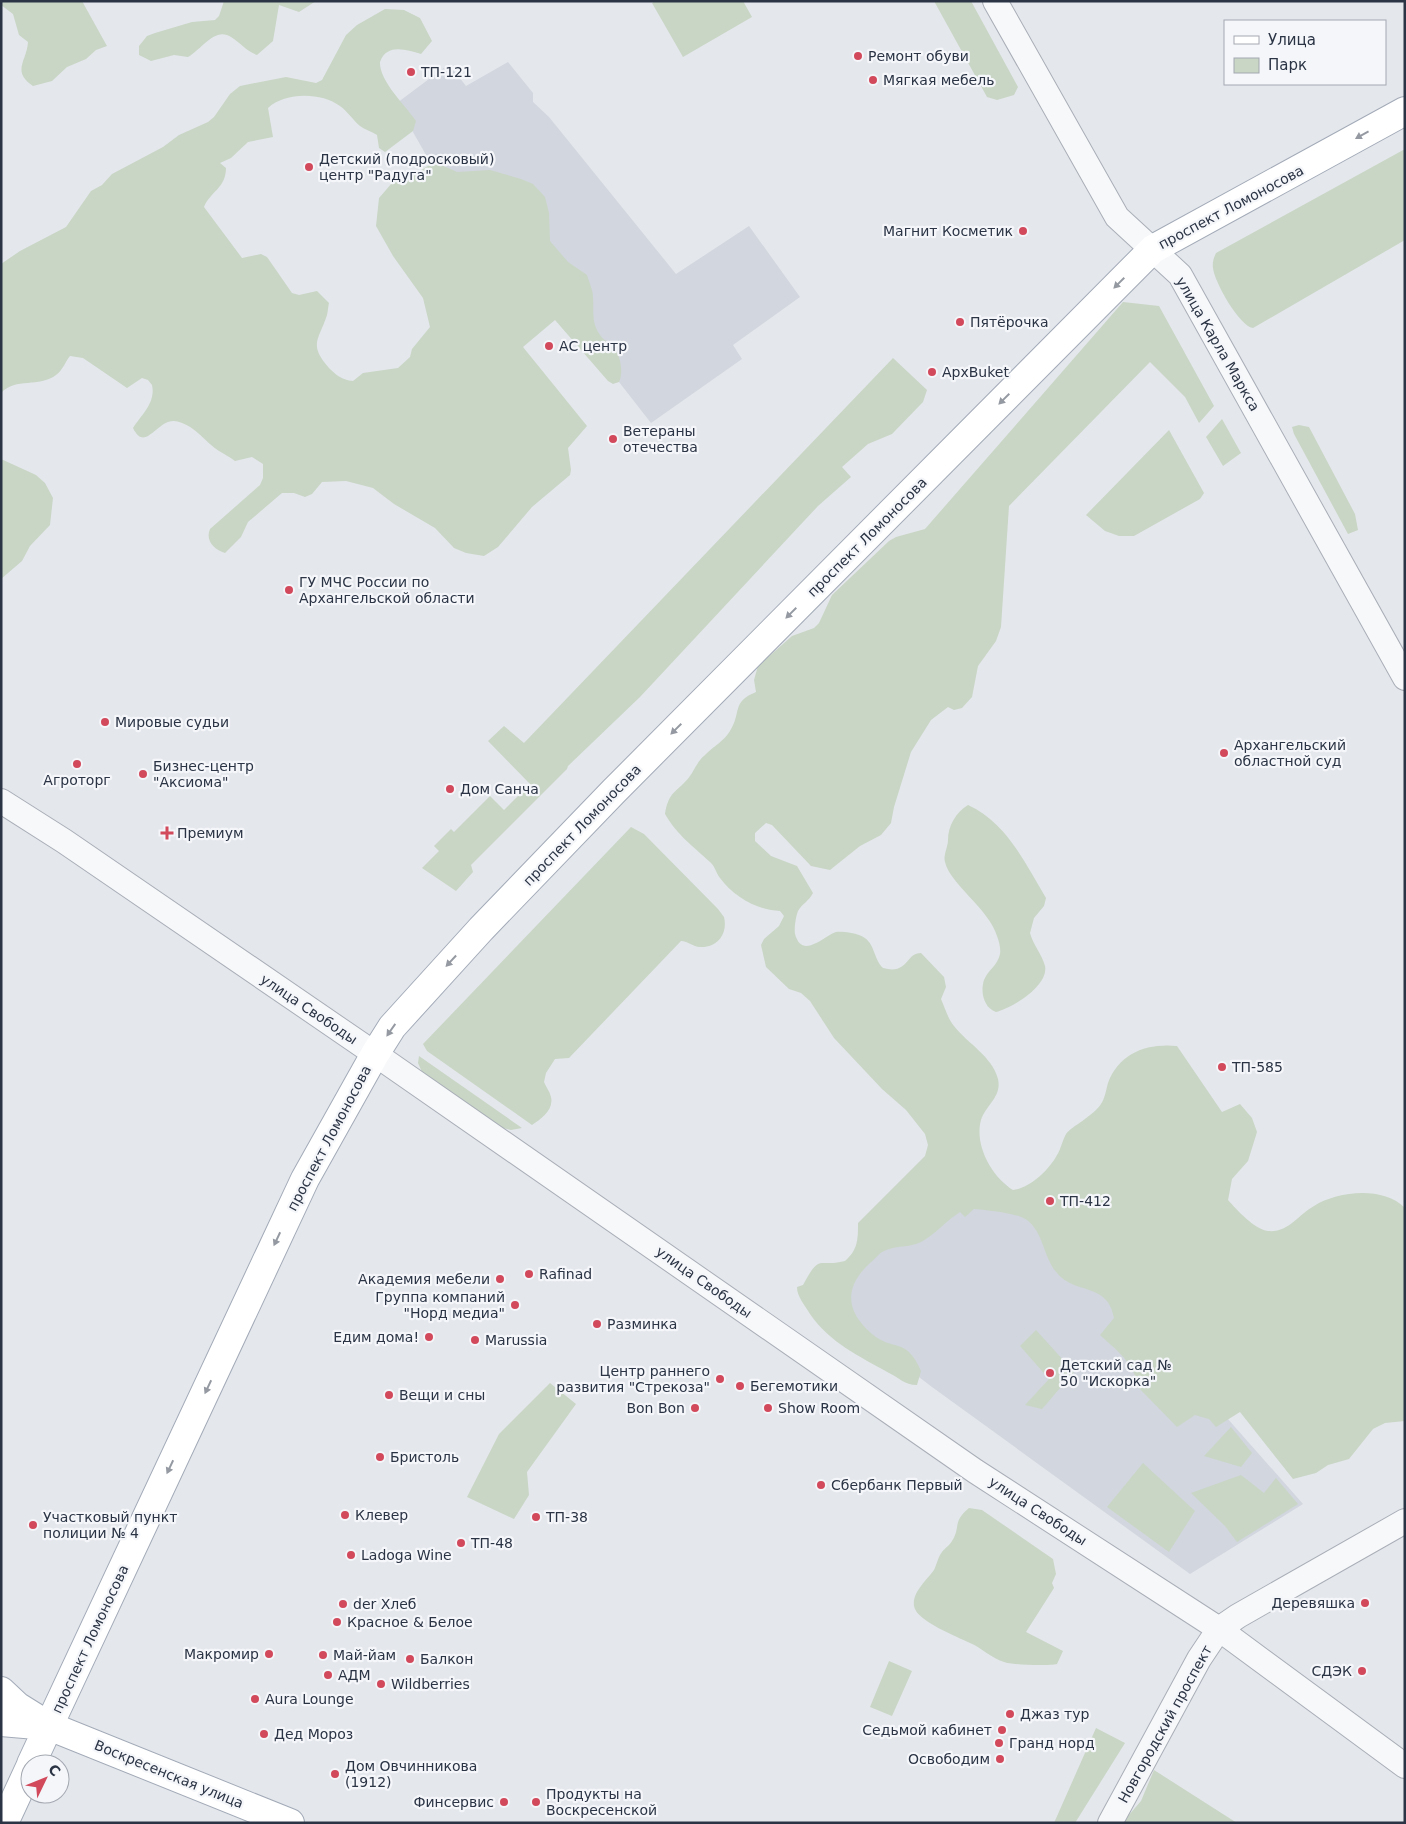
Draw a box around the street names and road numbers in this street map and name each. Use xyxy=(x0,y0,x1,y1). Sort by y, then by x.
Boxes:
street label: проспект Ломоносова xyxy=(1156,162,1306,252)
street label: улица Карла Маркса xyxy=(1173,274,1263,414)
street label: проспект Ломоносова xyxy=(804,474,930,600)
street label: проспект Ломоносова xyxy=(520,761,644,889)
street label: улица Свободы xyxy=(258,971,360,1047)
street label: проспект Ломоносова xyxy=(284,1063,374,1213)
street label: улица Свободы xyxy=(653,1243,755,1321)
street label: улица Свободы xyxy=(986,1473,1090,1549)
street label: проспект Ломоносова xyxy=(48,1562,132,1716)
street label: Новгородский проспект xyxy=(1115,1642,1215,1806)
street label: Воскресенская улица xyxy=(92,1737,246,1811)

